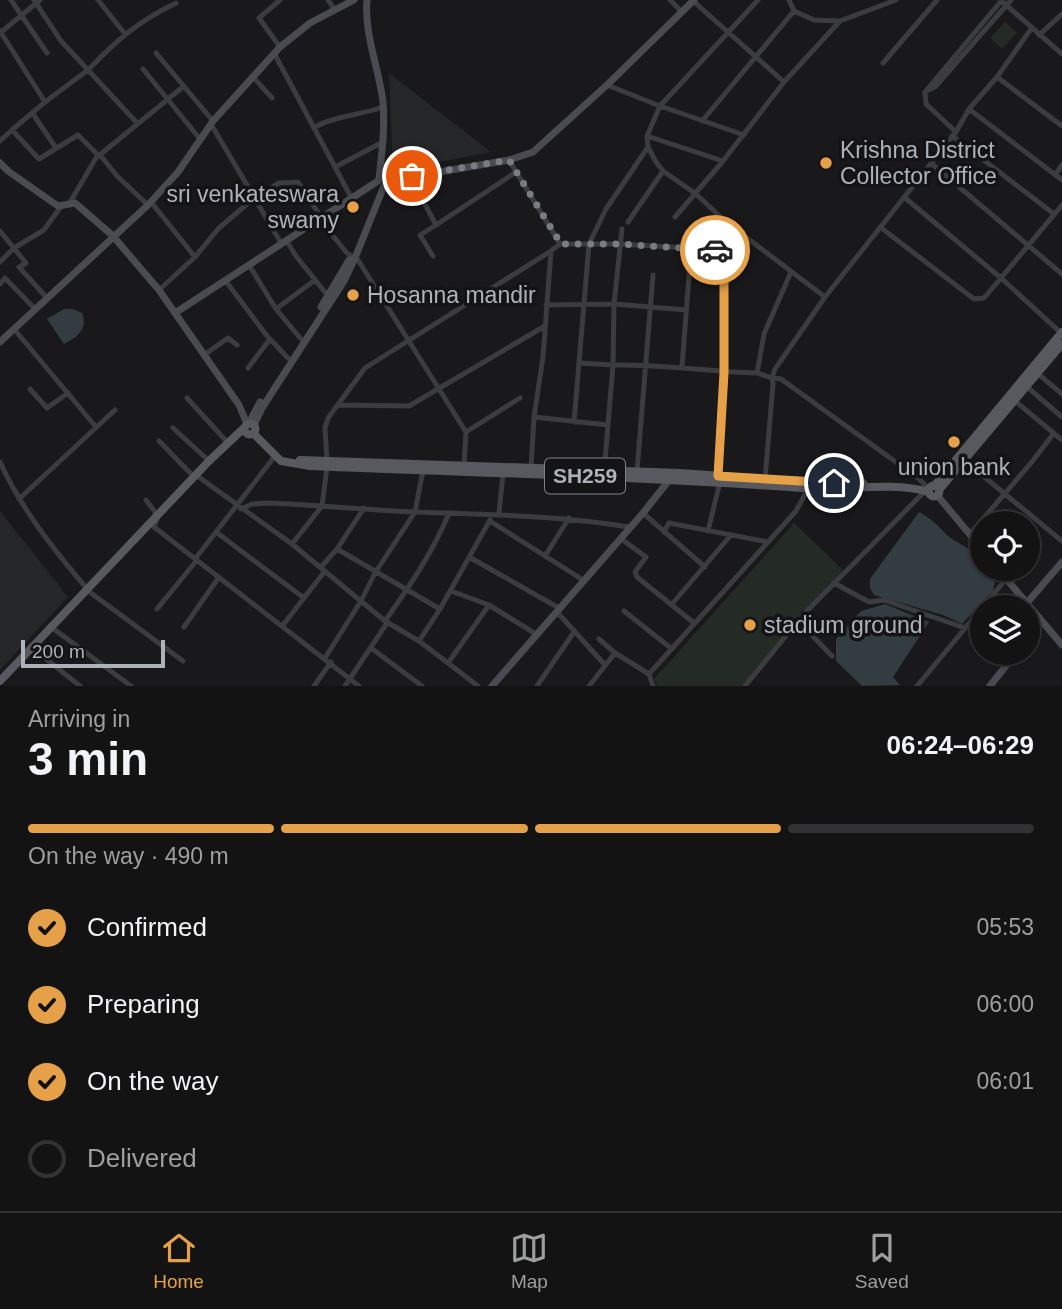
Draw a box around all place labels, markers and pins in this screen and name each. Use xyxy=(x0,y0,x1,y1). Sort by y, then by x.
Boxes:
place label: Krishna District Collector Office xyxy=(840,137,997,189)
pin xyxy=(382,146,442,206)
marker: Krishna District Collector Office xyxy=(818,155,834,171)
place label: sri venkateswara swamy xyxy=(166,181,339,233)
marker: sri venkateswara swamy xyxy=(345,199,361,215)
place label: Hosanna mandir xyxy=(367,282,536,308)
marker: Hosanna mandir xyxy=(345,287,361,303)
marker: union bank xyxy=(946,434,962,450)
pin xyxy=(804,453,864,513)
place label: union bank xyxy=(898,454,1011,480)
place label: stadium ground xyxy=(764,612,923,638)
marker: stadium ground xyxy=(742,617,758,633)

